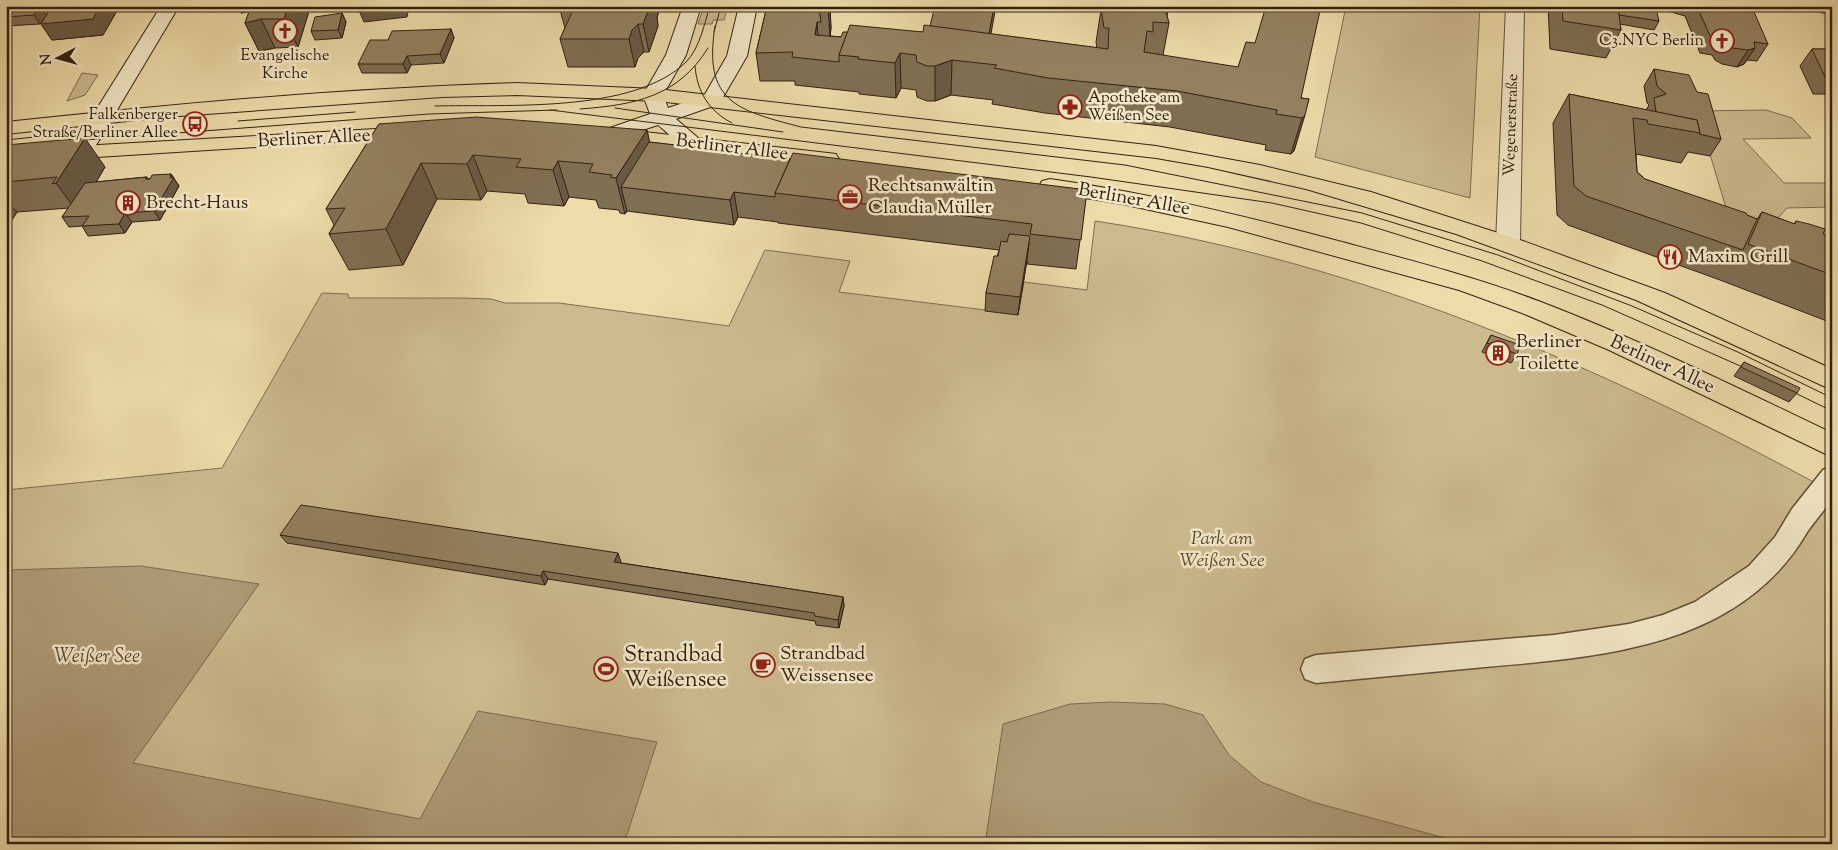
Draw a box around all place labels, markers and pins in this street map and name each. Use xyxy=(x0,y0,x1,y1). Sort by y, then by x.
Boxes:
church icon: Evangelische Kirche xyxy=(272,18,298,44)
church icon: C3.NYC Berlin xyxy=(1709,28,1735,54)
place label: C3.NYC Berlin xyxy=(1599,30,1705,53)
place label: Evangelische Kirche xyxy=(241,45,329,86)
place label: Apotheke am Weißen See xyxy=(1088,87,1180,128)
pharmacy icon: Apotheke am Weißen See xyxy=(1057,94,1083,120)
place label: Falkenberger Straße/Berliner Allee xyxy=(33,104,178,145)
bus stop icon: Falkenberger Straße/Berliner Allee xyxy=(182,111,208,137)
place label: Rechtsanwältin Claudia Müller xyxy=(868,173,994,222)
office icon: Rechtsanwältin Claudia Müller xyxy=(837,184,863,210)
building icon: Brecht-Haus xyxy=(115,190,141,216)
place label: Brecht-Haus xyxy=(146,190,248,217)
restaurant icon: Maxim Grill xyxy=(1657,244,1683,270)
place label: Maxim Grill xyxy=(1688,244,1788,271)
place label: Berliner Toilette xyxy=(1516,329,1582,378)
building icon: Berliner Toilette xyxy=(1485,340,1511,366)
place label: Strandbad Weißensee xyxy=(624,640,727,697)
place label: Strandbad Weissensee xyxy=(780,641,874,690)
cafe icon: Strandbad Weissensee xyxy=(750,652,776,678)
sports icon: Strandbad Weißensee xyxy=(593,656,619,682)

